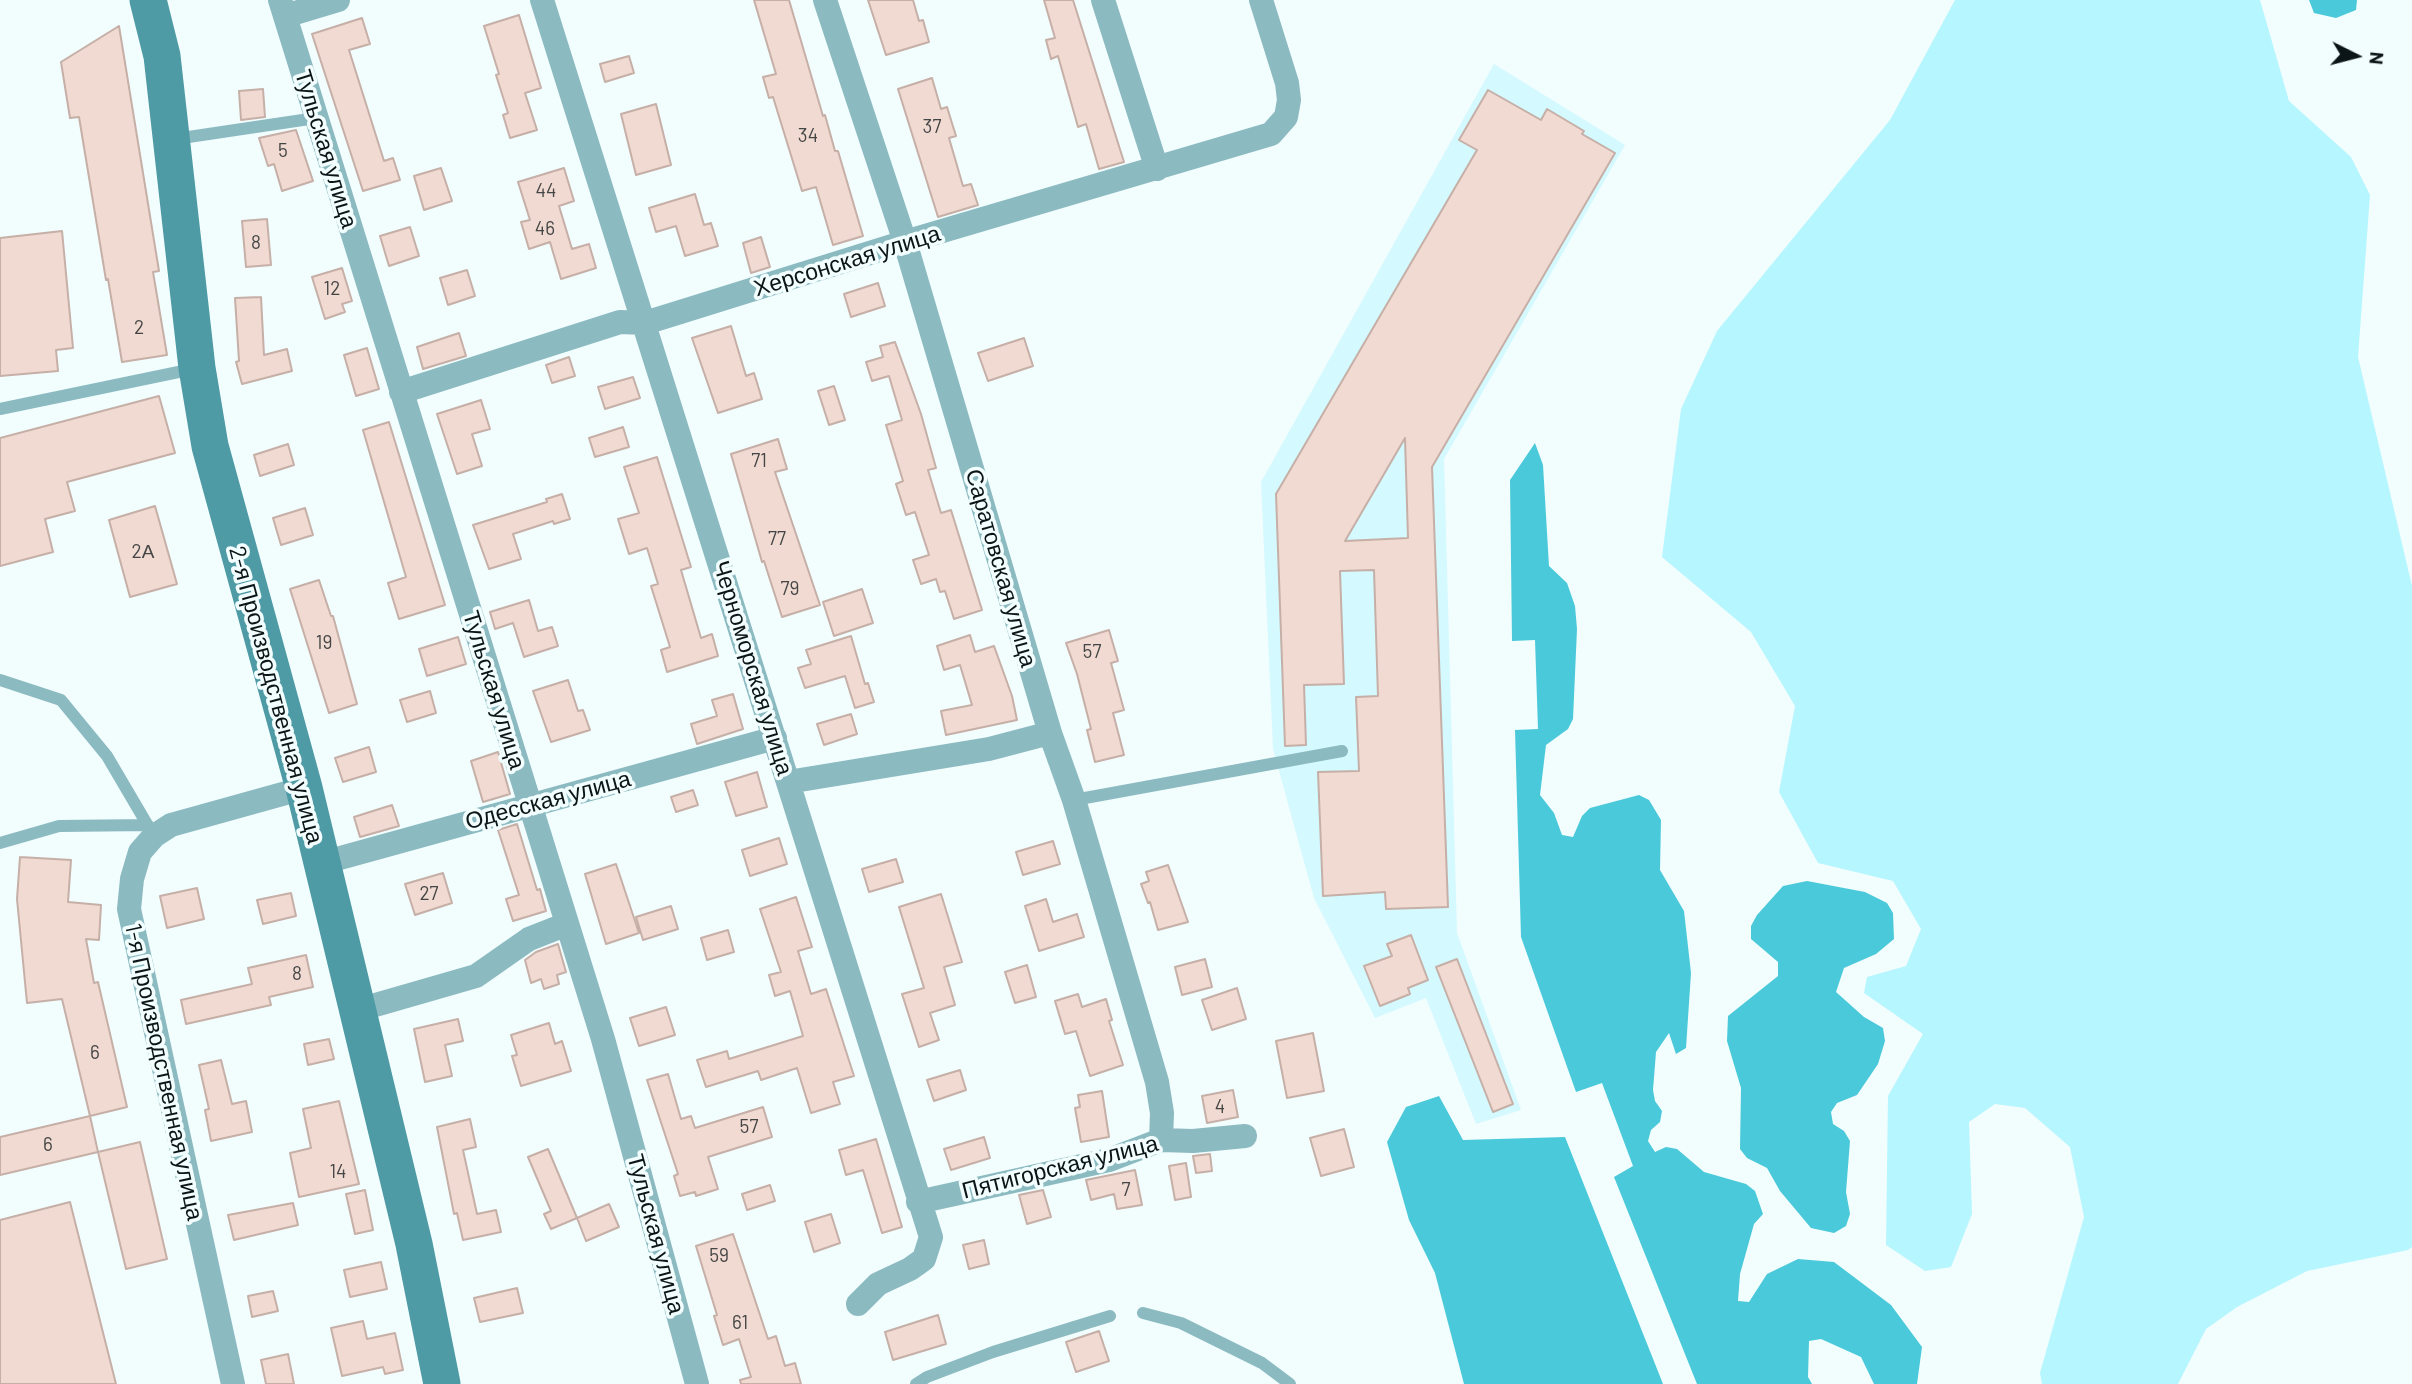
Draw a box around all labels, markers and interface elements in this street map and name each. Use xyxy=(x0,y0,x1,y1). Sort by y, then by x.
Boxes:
north arrow xyxy=(2321,21,2391,91)
text: N xyxy=(2365,51,2389,66)
street label: Тульская улица xyxy=(289,66,363,232)
house number: 37 xyxy=(923,116,941,138)
house number: 34 xyxy=(798,125,818,147)
house number: 5 xyxy=(278,140,288,162)
house number: 44 xyxy=(536,180,556,202)
house number: 46 xyxy=(535,218,555,240)
street label: Херсонская улица xyxy=(751,220,943,302)
house number: 8 xyxy=(251,232,261,254)
house number: 12 xyxy=(324,278,340,300)
house number: 2 xyxy=(134,317,144,339)
house number: 71 xyxy=(751,450,767,472)
street label: Саратовская улица xyxy=(959,466,1043,670)
house number: 77 xyxy=(768,528,786,550)
house number: 2А xyxy=(132,541,154,563)
street label: 2-я Производственная улица xyxy=(223,543,329,847)
street label: Черноморская улица xyxy=(707,557,799,779)
house number: 79 xyxy=(781,578,799,600)
street label: Тульская улица xyxy=(457,607,531,773)
house number: 19 xyxy=(316,632,332,654)
house number: 57 xyxy=(1083,641,1101,663)
street label: Одесская улица xyxy=(462,765,634,835)
house number: 27 xyxy=(419,883,439,905)
street label: 1-я Производственная улица xyxy=(119,921,209,1223)
house number: 8 xyxy=(292,963,302,985)
house number: 6 xyxy=(90,1042,100,1064)
house number: 4 xyxy=(1215,1096,1225,1118)
house number: 57 xyxy=(740,1116,758,1138)
street label: Пятигорская улица xyxy=(959,1129,1161,1205)
house number: 6 xyxy=(43,1134,53,1156)
street label: Тульская улица xyxy=(621,1151,691,1317)
house number: 14 xyxy=(329,1161,347,1183)
house number: 7 xyxy=(1122,1179,1130,1201)
house number: 59 xyxy=(709,1245,729,1267)
house number: 61 xyxy=(732,1312,748,1334)

